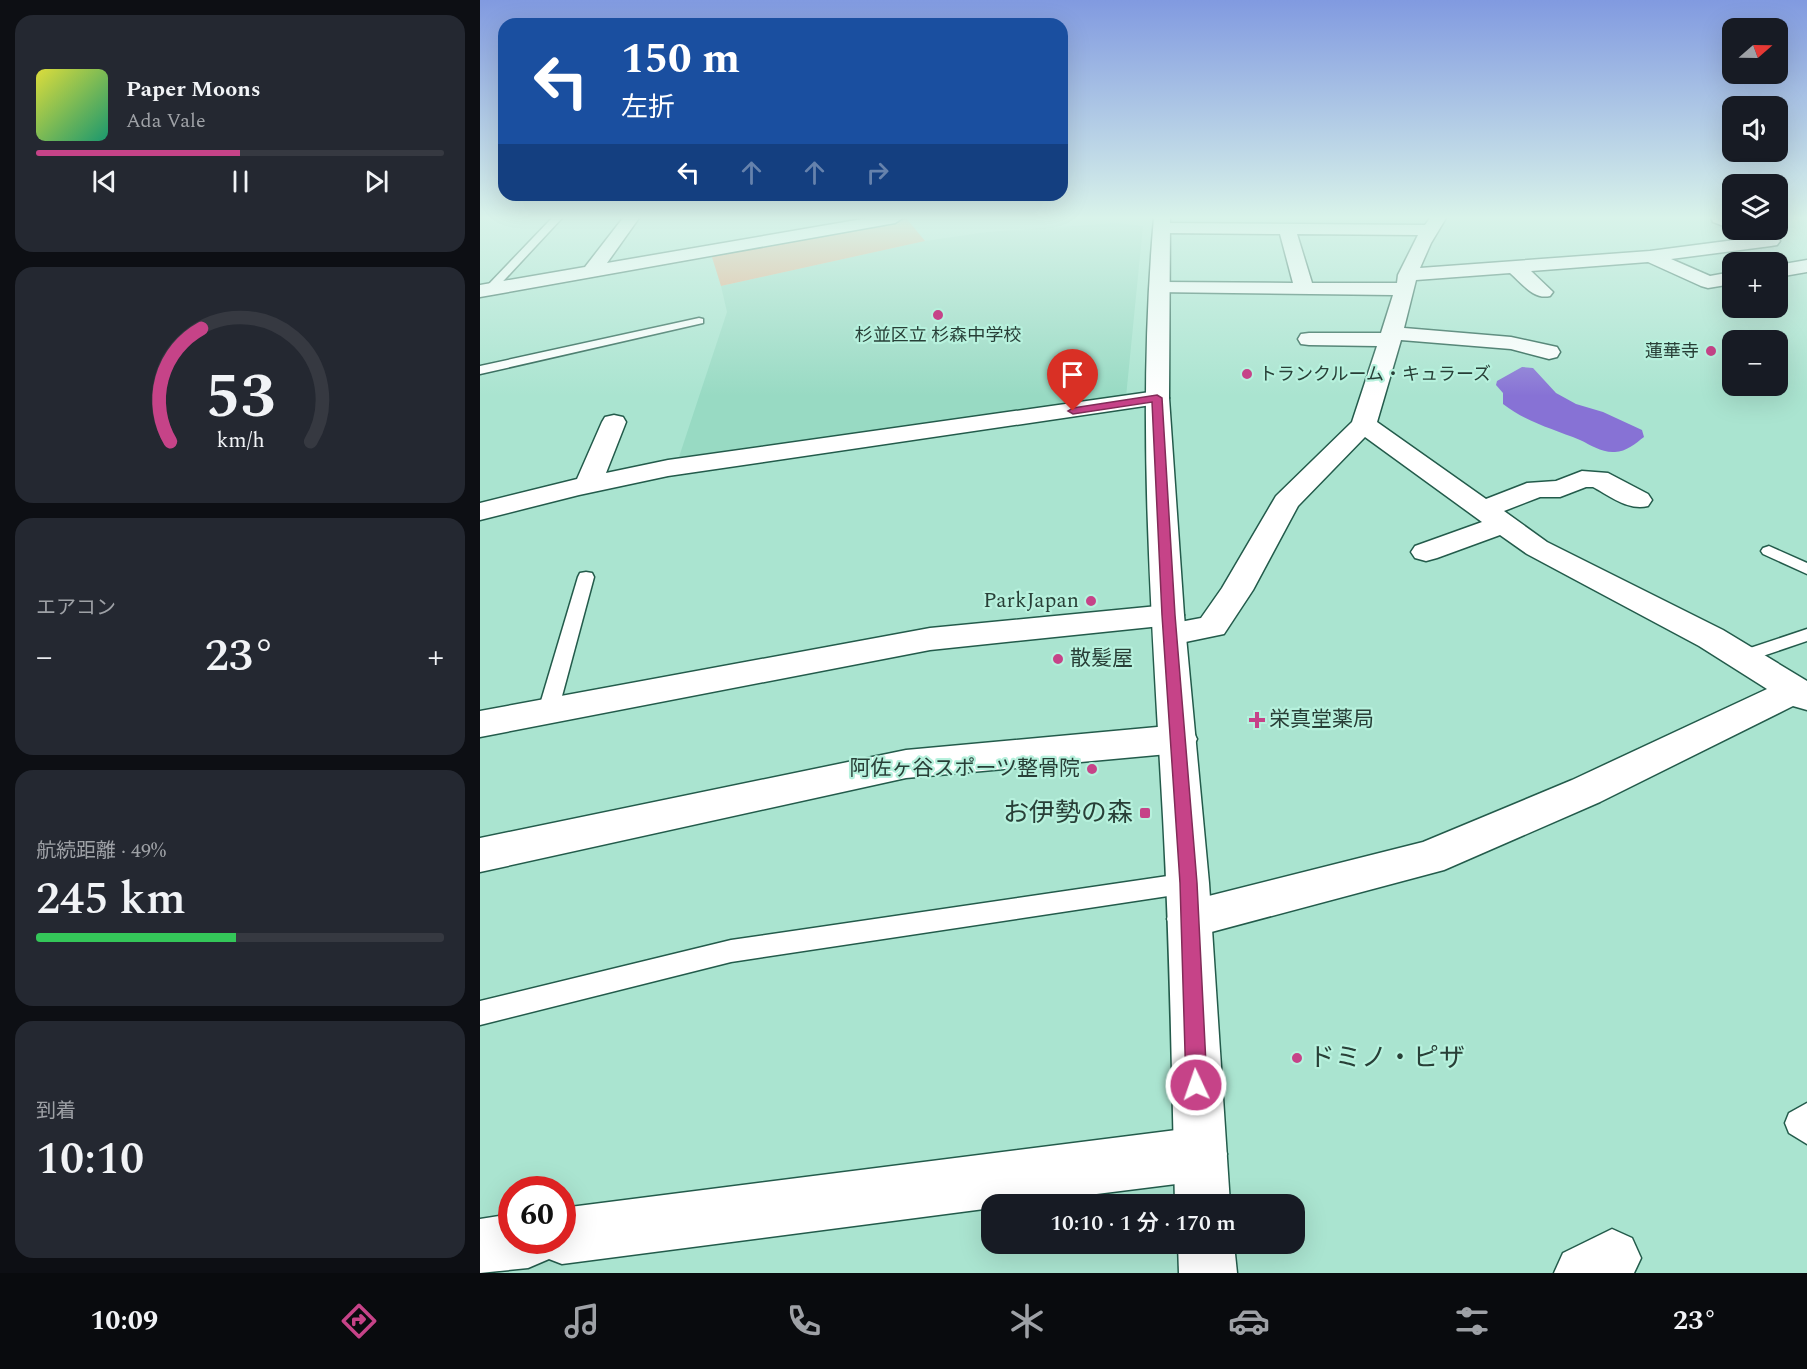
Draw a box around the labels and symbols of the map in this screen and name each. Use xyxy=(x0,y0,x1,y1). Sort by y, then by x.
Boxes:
north arrow xyxy=(1722,18,1788,84)
marker: 杉並区立 杉森中学校 xyxy=(931,308,945,322)
place label: 杉並区立 杉森中学校 xyxy=(855,322,1021,349)
place label: 蓮華寺 xyxy=(1645,338,1699,365)
marker: 蓮華寺 xyxy=(1704,344,1718,358)
pin xyxy=(1047,349,1098,411)
place label: トランクルーム・キュラーズ xyxy=(1259,361,1491,388)
marker: トランクルーム・キュラーズ xyxy=(1240,367,1254,381)
place label: ParkJapan xyxy=(983,585,1079,617)
marker: ParkJapan xyxy=(1084,594,1098,608)
place label: 散髪屋 xyxy=(1070,643,1133,675)
marker: 散髪屋 xyxy=(1051,652,1065,666)
place label: 栄真堂薬局 xyxy=(1269,704,1374,736)
marker: 栄真堂薬局 xyxy=(1250,713,1264,727)
place label: 阿佐ヶ谷スポーツ整骨院 xyxy=(849,753,1080,785)
marker: 阿佐ヶ谷スポーツ整骨院 xyxy=(1085,762,1099,776)
place label: お伊勢の森 xyxy=(1003,793,1133,833)
marker: お伊勢の森 xyxy=(1138,806,1152,820)
place label: ドミノ・ピザ xyxy=(1309,1038,1465,1078)
marker: ドミノ・ピザ xyxy=(1290,1051,1304,1065)
position arrow xyxy=(1164,1053,1228,1117)
speed limit sign: 60 xyxy=(498,1176,576,1254)

